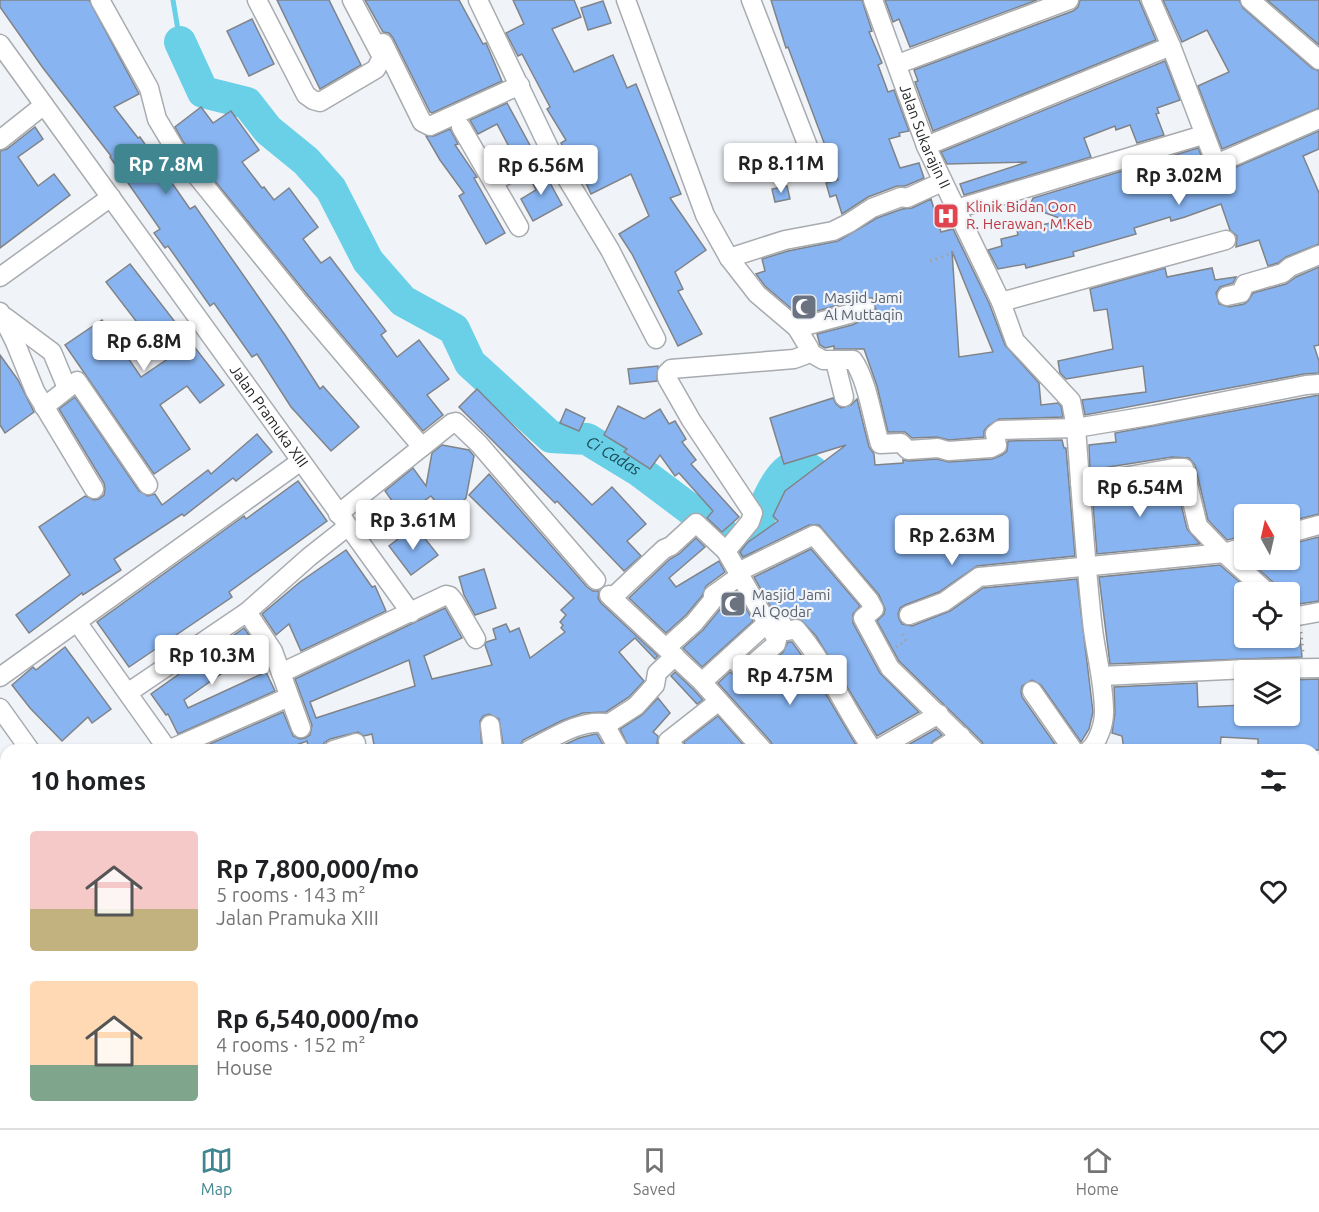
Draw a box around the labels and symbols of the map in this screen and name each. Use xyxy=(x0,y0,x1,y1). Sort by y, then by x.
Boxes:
street label: Jalan Sukarajin II xyxy=(896,82,954,191)
pin: Rp 8.11M xyxy=(719,143,843,194)
pin: Rp 7.8M xyxy=(111,144,221,195)
pin: Rp 6.56M xyxy=(479,145,603,196)
pin: Rp 3.02M xyxy=(1117,155,1241,206)
place label: Klinik Bidan Oon R. Herawan, M.Keb xyxy=(966,198,1093,232)
hospital icon: Klinik Bidan Oon R. Herawan, M.Keb xyxy=(931,201,961,231)
place label: Masjid Jami Al Muttaqin xyxy=(824,289,903,323)
mosque icon: Masjid Jami Al Muttaqin xyxy=(789,292,819,322)
pin: Rp 6.8M xyxy=(89,321,199,372)
street label: Jalan Pramuka XIII xyxy=(226,361,312,470)
water label: Ci Cadas xyxy=(583,432,644,479)
pin: Rp 6.54M xyxy=(1078,467,1202,518)
pin: Rp 3.61M xyxy=(351,500,475,551)
north arrow xyxy=(1234,504,1300,570)
pin: Rp 2.63M xyxy=(890,515,1014,566)
place label: Masjid Jami Al Qodar xyxy=(752,586,830,620)
mosque icon: Masjid Jami Al Qodar xyxy=(718,589,748,619)
pin: Rp 10.3M xyxy=(150,635,274,686)
pin: Rp 4.75M xyxy=(728,655,852,706)

